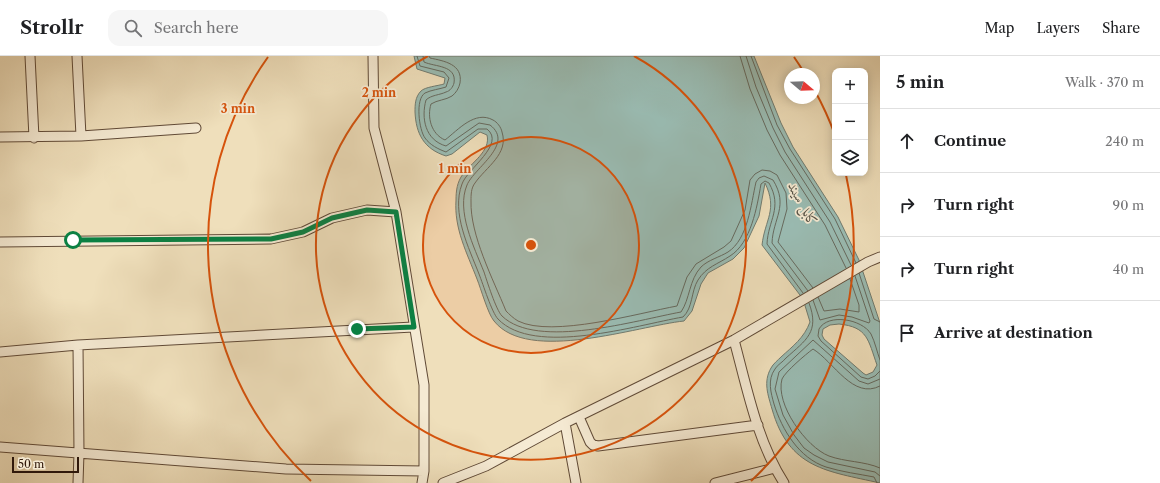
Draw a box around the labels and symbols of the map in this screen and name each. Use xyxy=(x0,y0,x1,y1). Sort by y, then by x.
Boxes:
north arrow xyxy=(784,68,820,104)
text: 2 min xyxy=(362,85,397,100)
text: 3 min xyxy=(221,101,256,116)
text: 1 min xyxy=(439,161,472,176)
water label: کابل سيند xyxy=(782,179,822,230)
route start xyxy=(64,231,82,249)
centre of rings xyxy=(524,238,538,252)
route end xyxy=(348,320,366,338)
scale bar xyxy=(12,455,79,474)

